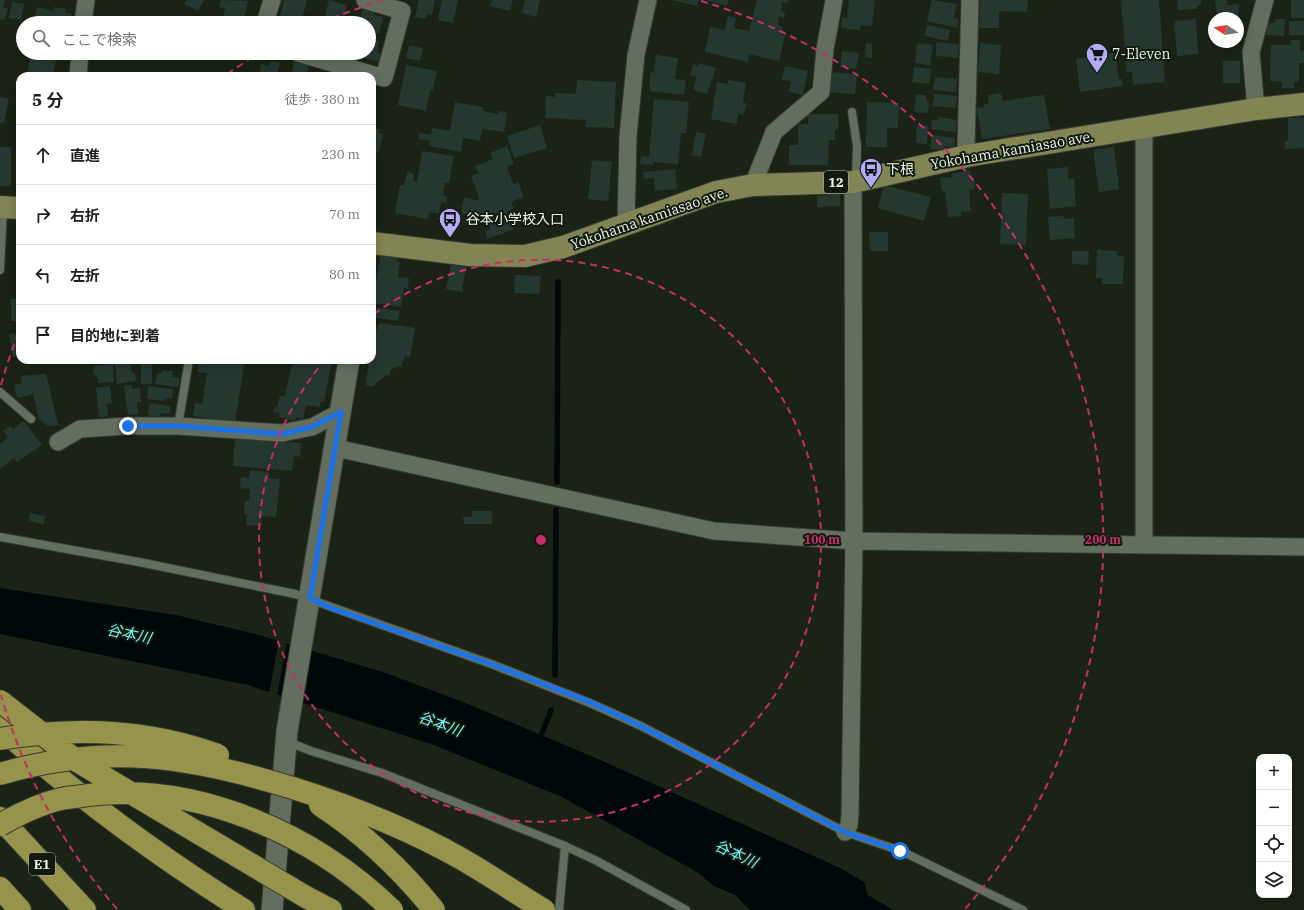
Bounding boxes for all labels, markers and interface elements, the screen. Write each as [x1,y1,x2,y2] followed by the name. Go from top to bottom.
[1208,12,1244,48] north arrow
[16,16,376,60] search box
[30,27,52,49] icon: search
[62,30,137,49] text: ここで検索
[1084,41,1110,74] supermarket icon: 7-Eleven
[1112,45,1170,63] place label: 7-Eleven
[32,89,63,111] text: 5 分
[285,91,360,108] text: 徒歩 · 380 m
[929,127,1095,173] street label: Yokohama kamiasao ave.
[32,144,54,166] icon: ahead
[70,146,100,165] text: 直進
[321,146,360,163] text: 230 m
[858,156,884,189] bus stop icon: 下根
[886,160,914,178] place label: 下根
[824,171,848,193] road number: 12
[568,183,730,253] street label: Yokohama kamiasao ave.
[32,204,54,226] icon: right
[70,206,100,225] text: 右折
[329,206,360,223] text: 70 m
[437,206,463,239] bus stop icon: 谷本小学校入口
[466,210,564,228] place label: 谷本小学校入口
[32,264,54,286] icon: left
[70,266,100,285] text: 左折
[329,266,360,283] text: 80 m
[32,324,54,346] icon: arrive
[70,326,160,345] text: 目的地に到着
[119,417,137,435] route end
[804,532,840,547] text: 100 m
[1085,532,1121,547] text: 200 m
[534,533,548,547] centre of rings
[105,620,155,648] water label: 谷本川
[416,707,466,741] water label: 谷本川
[1256,754,1292,898] map controls
[1256,754,1292,790] button: +
[1256,790,1292,826] button: −
[1256,826,1292,862] button: locate
[712,835,762,873] water label: 谷本川
[891,842,909,860] route start
[29,853,55,875] road number: E1
[1256,862,1292,898] button: layers

